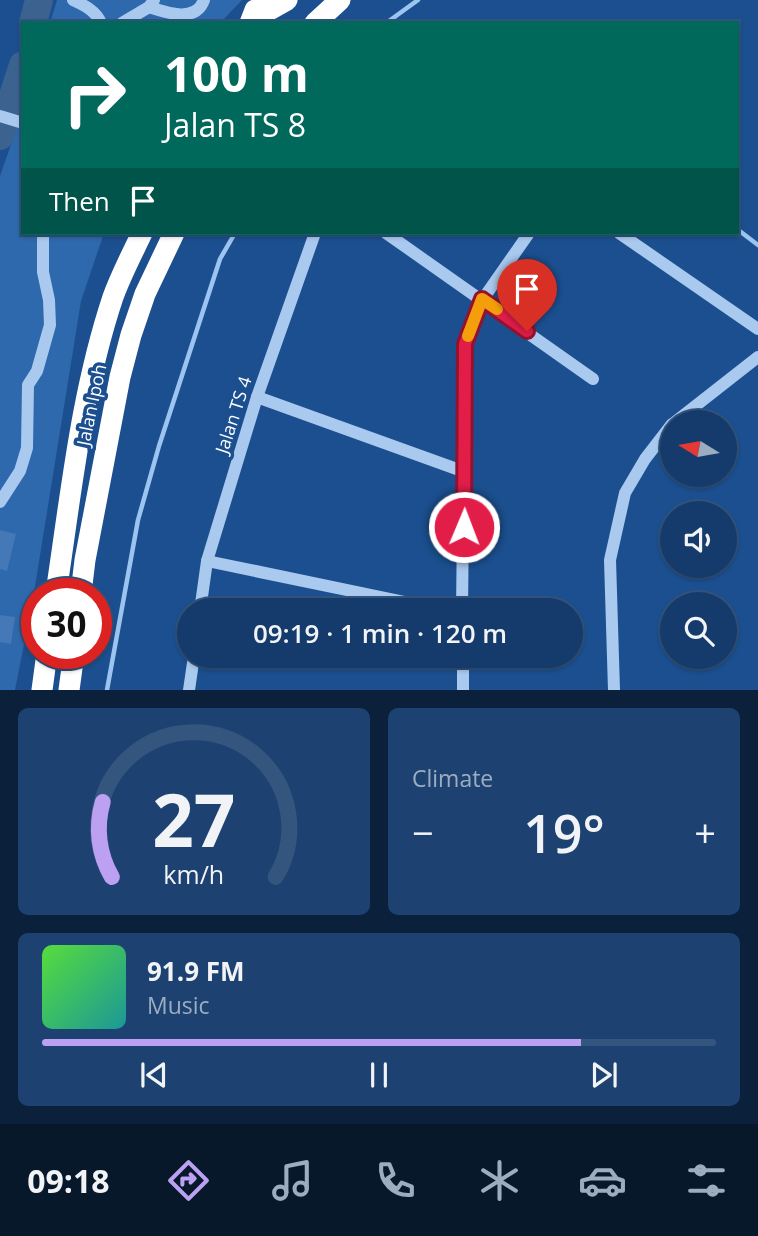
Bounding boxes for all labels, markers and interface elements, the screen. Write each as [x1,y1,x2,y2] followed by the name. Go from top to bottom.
[164,40,309,106] text: 100 m
[49,49,140,140] icon: right
[164,103,306,146] text: Jalan TS 8
[124,182,162,220] icon: arrive
[49,183,110,219] text: Then
[497,259,557,331] pin
[508,270,546,308] icon: arrive
[70,362,111,450] street label: Jalan Ipoh
[209,373,257,458] street label: Jalan TS 4
[660,410,737,486] north arrow
[660,410,737,669] map controls
[427,490,501,564] position arrow
[660,501,737,578] button: sound
[21,578,112,669] speed limit sign: 30
[660,592,737,669] button: search
[253,615,507,651] text: 09:19 · 1 min · 120 m
[412,762,493,794] text: Climate
[152,770,236,869] text: 27
[523,797,605,868] text: 19°
[412,806,434,858] text: −
[694,806,716,858] text: +
[164,857,224,891] text: km/h
[147,953,245,989] text: 91.9 FM
[147,989,210,1021] text: Music
[135,1056,173,1094] icon: previous
[360,1056,398,1094] icon: pause
[585,1056,623,1094] icon: next
[164,1156,213,1205] icon: directions
[268,1156,317,1205] icon: music
[371,1156,420,1205] icon: phone
[475,1156,524,1205] icon: climate
[578,1156,627,1205] icon: car
[682,1156,731,1205] icon: filters
[27,1159,110,1202] text: 09:18

